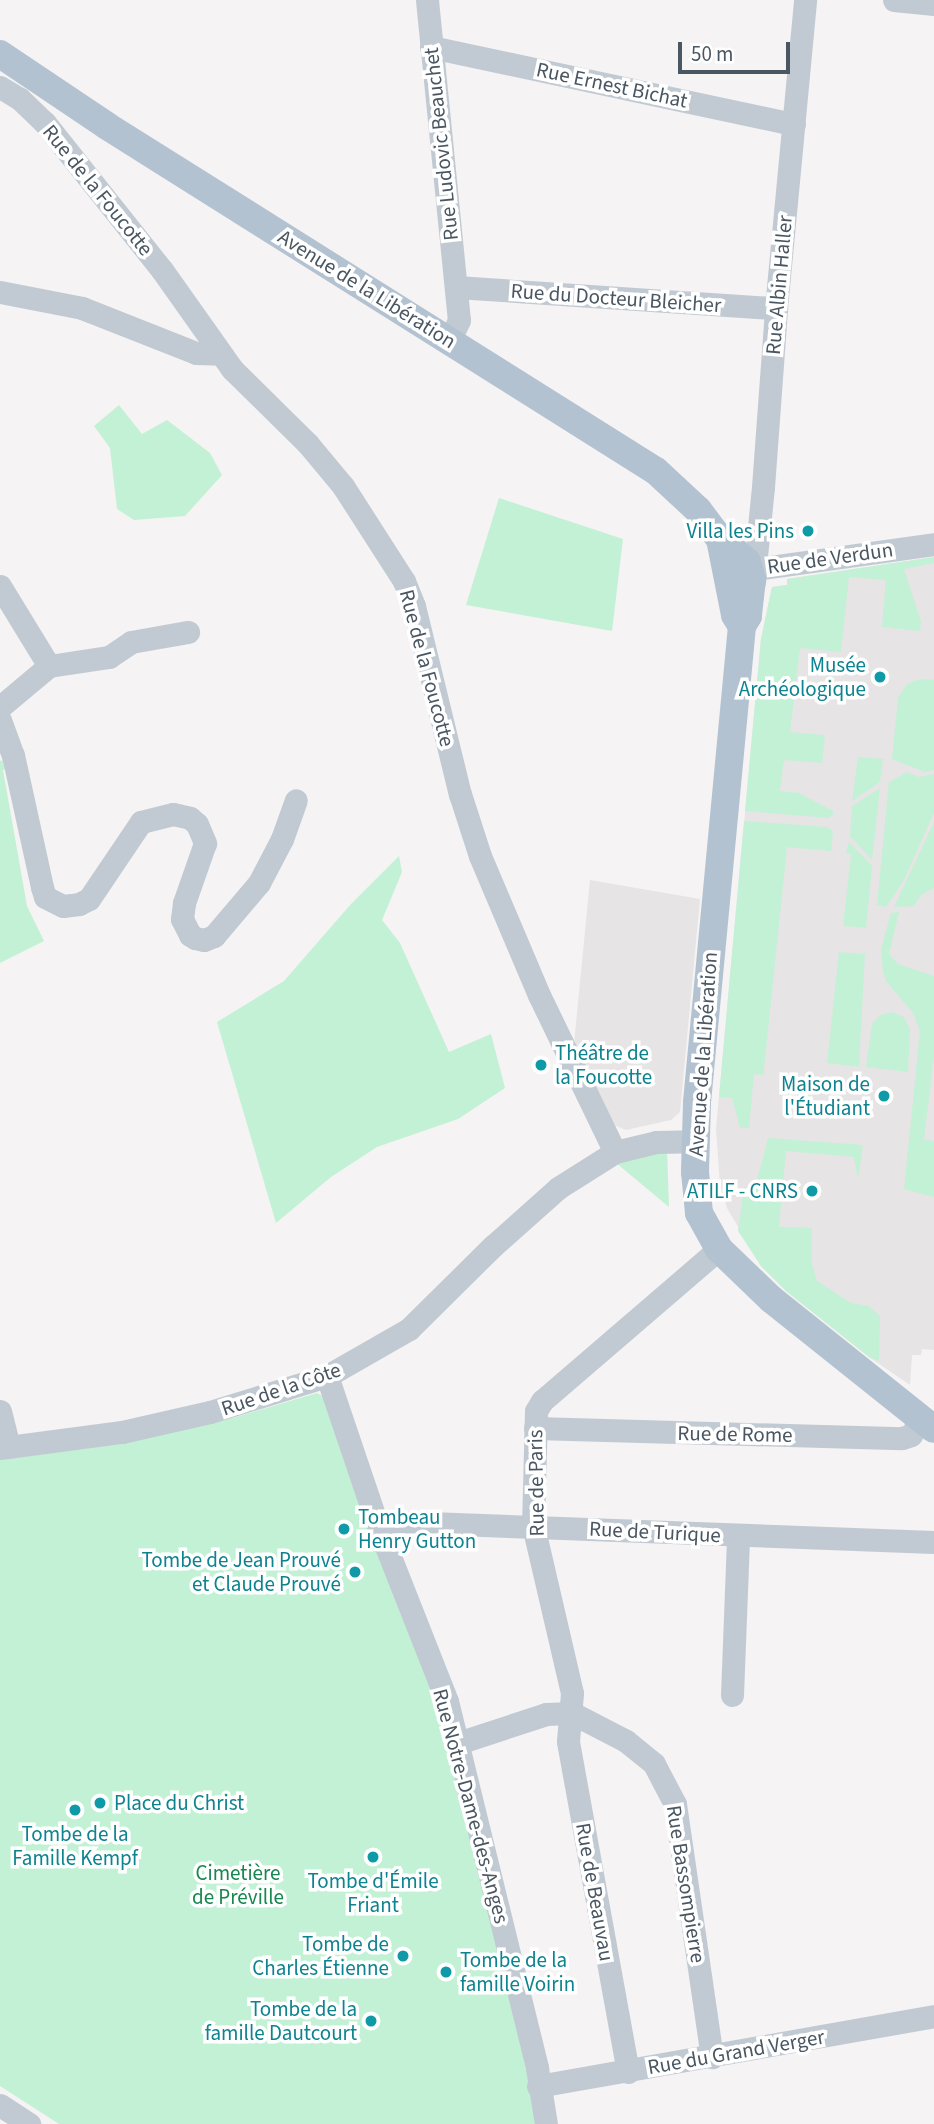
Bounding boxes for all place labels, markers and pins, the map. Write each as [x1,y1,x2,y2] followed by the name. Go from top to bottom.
[686,518,794,544] place label: Villa les Pins
[800,523,816,539] marker: Villa les Pins
[739,652,866,702] place label: Musée Archéologique
[872,669,888,685] marker: Musée Archéologique
[555,1040,652,1090] place label: Théâtre de la Foucotte
[533,1057,549,1073] marker: Théâtre de la Foucotte
[781,1071,870,1121] place label: Maison de l'Étudiant
[876,1088,892,1104] marker: Maison de l'Étudiant
[687,1178,798,1204] place label: ATILF - CNRS
[804,1183,820,1199] marker: ATILF - CNRS
[358,1504,476,1554] place label: Tombeau Henry Gutton
[336,1521,352,1537] marker: Tombeau Henry Gutton
[141,1547,341,1597] place label: Tombe de Jean Prouvé et Claude Prouvé
[347,1564,363,1580] marker: Tombe de Jean Prouvé et Claude Prouvé
[114,1790,244,1816] place label: Place du Christ
[92,1795,108,1811] marker: Place du Christ
[67,1802,83,1818] marker: Tombe de la Famille Kempf
[12,1821,138,1871] place label: Tombe de la Famille Kempf
[365,1849,381,1865] marker: Tombe d'Émile Friant
[307,1868,439,1918] place label: Tombe d'Émile Friant
[252,1931,389,1981] place label: Tombe de Charles Étienne
[460,1947,575,1997] place label: Tombe de la famille Voirin
[395,1948,411,1964] marker: Tombe de Charles Étienne
[438,1964,454,1980] marker: Tombe de la famille Voirin
[205,1996,357,2046] place label: Tombe de la famille Dautcourt
[363,2013,379,2029] marker: Tombe de la famille Dautcourt

